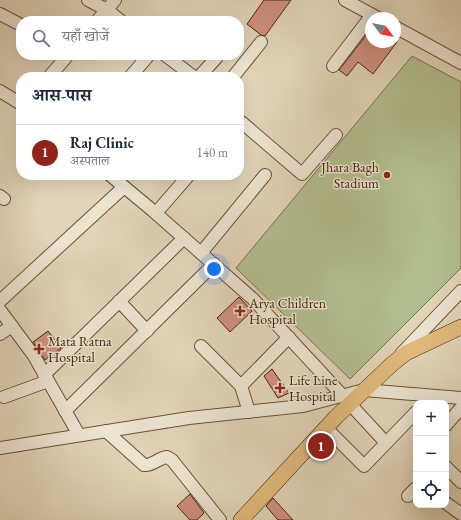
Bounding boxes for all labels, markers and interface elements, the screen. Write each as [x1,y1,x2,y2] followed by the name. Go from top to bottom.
[365,12,401,48] north arrow
[16,16,244,60] search box
[62,26,109,45] text: यहाँ खोजें
[30,27,52,49] icon: search
[32,84,91,106] text: आस-पास
[70,133,134,152] text: Raj Clinic
[42,144,48,161] text: 1
[197,144,228,161] text: 140 m
[70,152,110,169] text: अस्पताल
[320,158,379,192] place label: Jhara Bagh Stadium
[382,170,392,180] marker: Jhara Bagh Stadium
[204,259,224,279] your location
[248,294,327,328] place label: Arya Children Hospital
[234,305,246,317] marker: Arya Children Hospital
[48,332,112,366] place label: Mata Ratna Hospital
[33,343,45,355] marker: Mata Ratna Hospital
[289,371,338,405] place label: Life Line Hospital
[274,382,286,394] marker: Life Line Hospital
[413,400,449,508] map controls
[413,400,449,436] button: +
[308,431,334,461] pin: 1
[413,436,449,472] button: −
[413,472,449,508] button: locate

